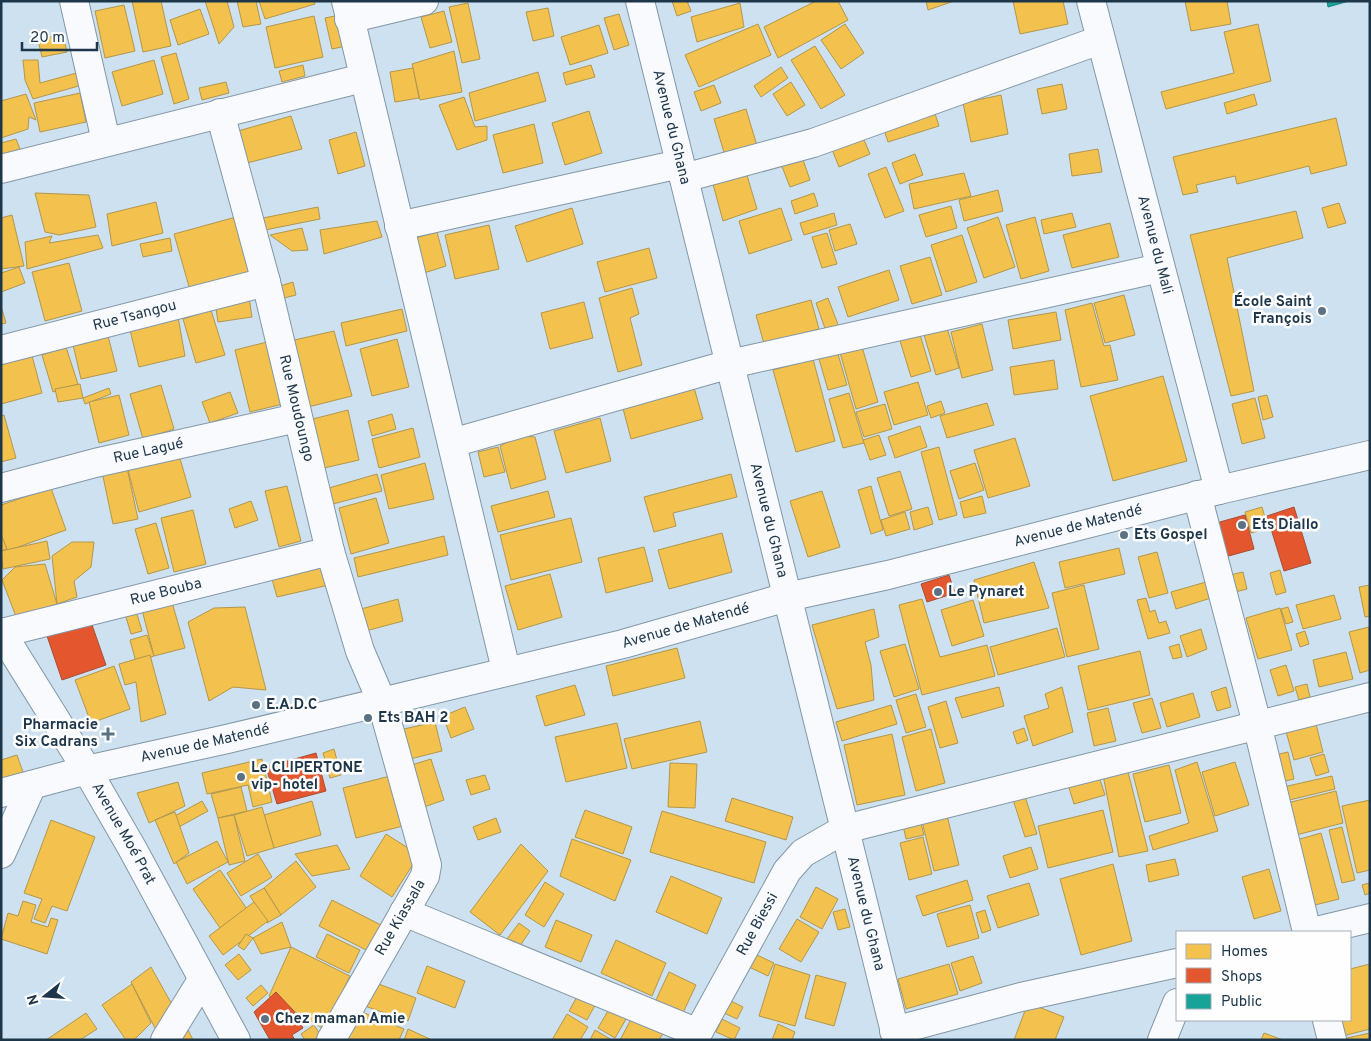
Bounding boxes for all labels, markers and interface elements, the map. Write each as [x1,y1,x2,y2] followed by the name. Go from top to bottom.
[22,20,98,52] scale bar
[30,29,65,48] text: 20 m
[648,68,695,187] street label: Avenue du Ghana
[1133,193,1177,296] street label: Avenue du Mali
[1234,292,1312,329] place label: École Saint François
[91,296,179,336] street label: Rue Tsangou
[1316,305,1328,317] marker: École Saint François
[274,353,318,464] street label: Rue Moudoungo
[112,434,185,468] street label: Rue Lagué
[745,461,792,580] street label: Avenue du Ghana
[1012,501,1145,552] street label: Avenue de Matendé
[1252,516,1319,535] place label: Ets Diallo
[1236,519,1248,531] marker: Ets Diallo
[1134,526,1208,545] place label: Ets Gospel
[1118,529,1130,541] marker: Ets Gospel
[128,574,204,610] street label: Rue Bouba
[948,583,1025,602] place label: Le Pynaret
[932,586,944,598] marker: Le Pynaret
[620,599,752,653] street label: Avenue de Matendé
[266,696,317,715] place label: E.A.D.C
[250,699,262,711] marker: E.A.D.C
[378,709,448,728] place label: Ets BAH 2
[362,712,374,724] marker: Ets BAH 2
[15,716,98,752] place label: Pharmacie Six Cadrans
[139,720,272,767] street label: Avenue de Matendé
[102,728,114,740] marker: Pharmacie Six Cadrans
[251,759,363,795] place label: Le CLIPERTONE vip- hotel
[235,771,247,783] marker: Le CLIPERTONE vip- hotel
[87,779,160,888] street label: Avenue Moé Prat
[842,854,889,973] street label: Avenue du Ghana
[372,876,430,960] street label: Rue Kiassala
[733,889,783,959] street label: Rue Biessi
[1176,931,1351,1021] legend
[1221,943,1268,962] text: Homes
[1221,968,1262,987] text: Shops
[20,971,70,1021] north arrow
[24,992,44,1007] text: N
[1221,993,1262,1012] text: Public
[275,1010,405,1029] place label: Chez maman Amie
[259,1013,271,1025] marker: Chez maman Amie

